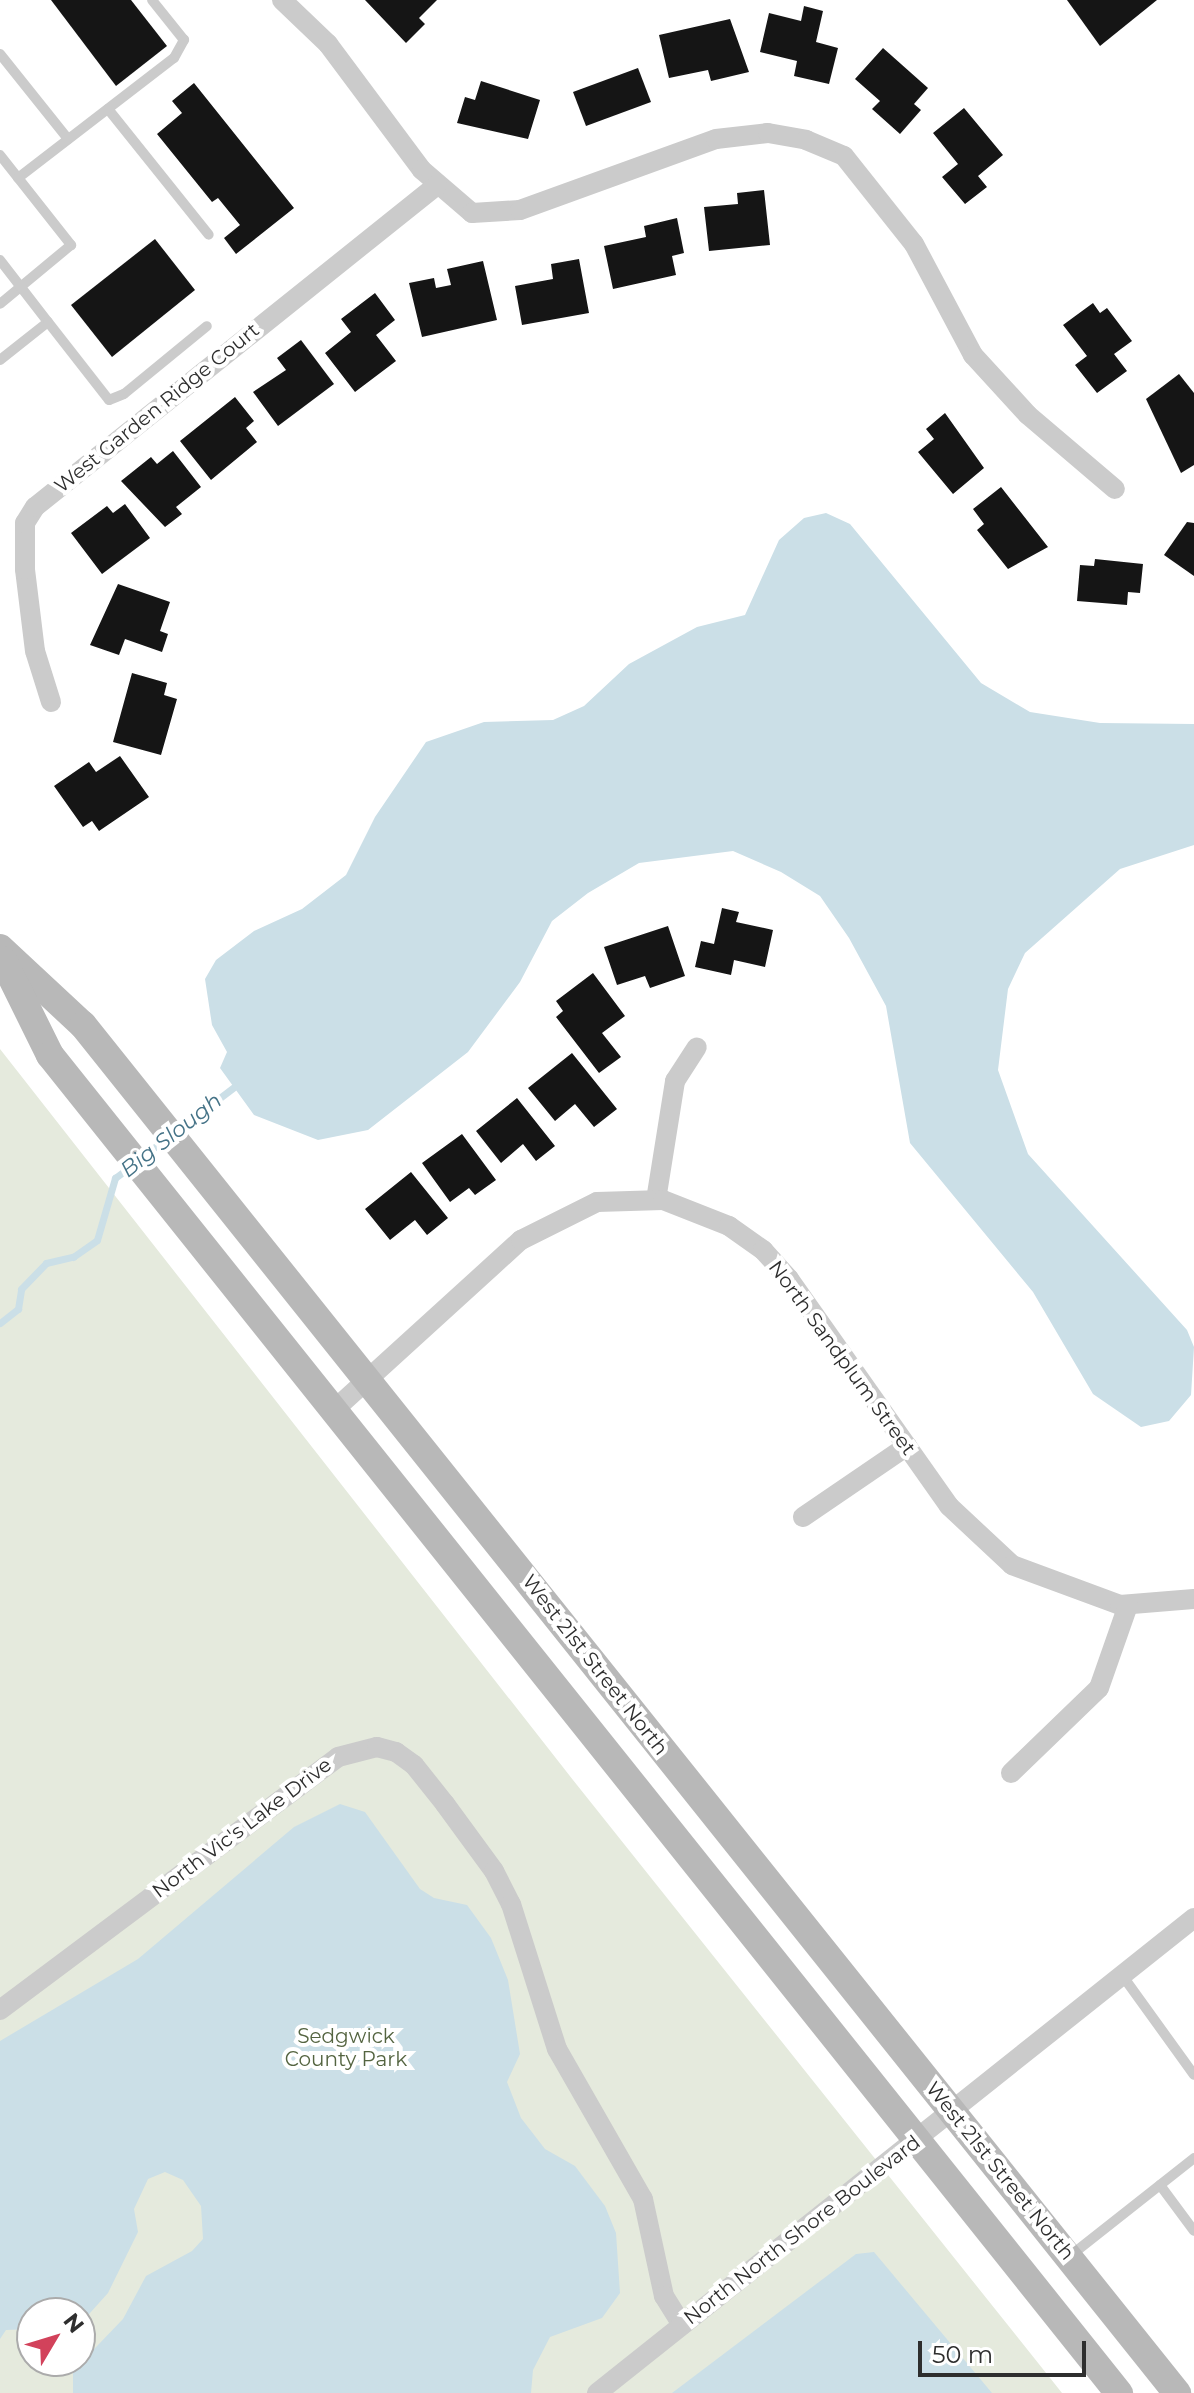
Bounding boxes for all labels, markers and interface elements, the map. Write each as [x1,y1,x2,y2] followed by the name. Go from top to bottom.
[50,318,264,498] street label: West Garden Ridge Court
[115,1087,227,1183] water label: Big Slough
[763,1256,921,1460] street label: North Sandplum Street
[517,1570,673,1760] street label: West 21st Street North
[148,1753,336,1903] street label: North Vic's Lake Drive
[285,2024,407,2071] park label: Sedgwick County Park
[921,2077,1079,2265] street label: West 21st Street North
[679,2130,925,2330] street label: North North Shore Boulevard
[16,2297,96,2377] north arrow
[58,2308,90,2338] text: N
[922,2325,1090,2375] scale bar
[932,2340,993,2369] text: 50 m

